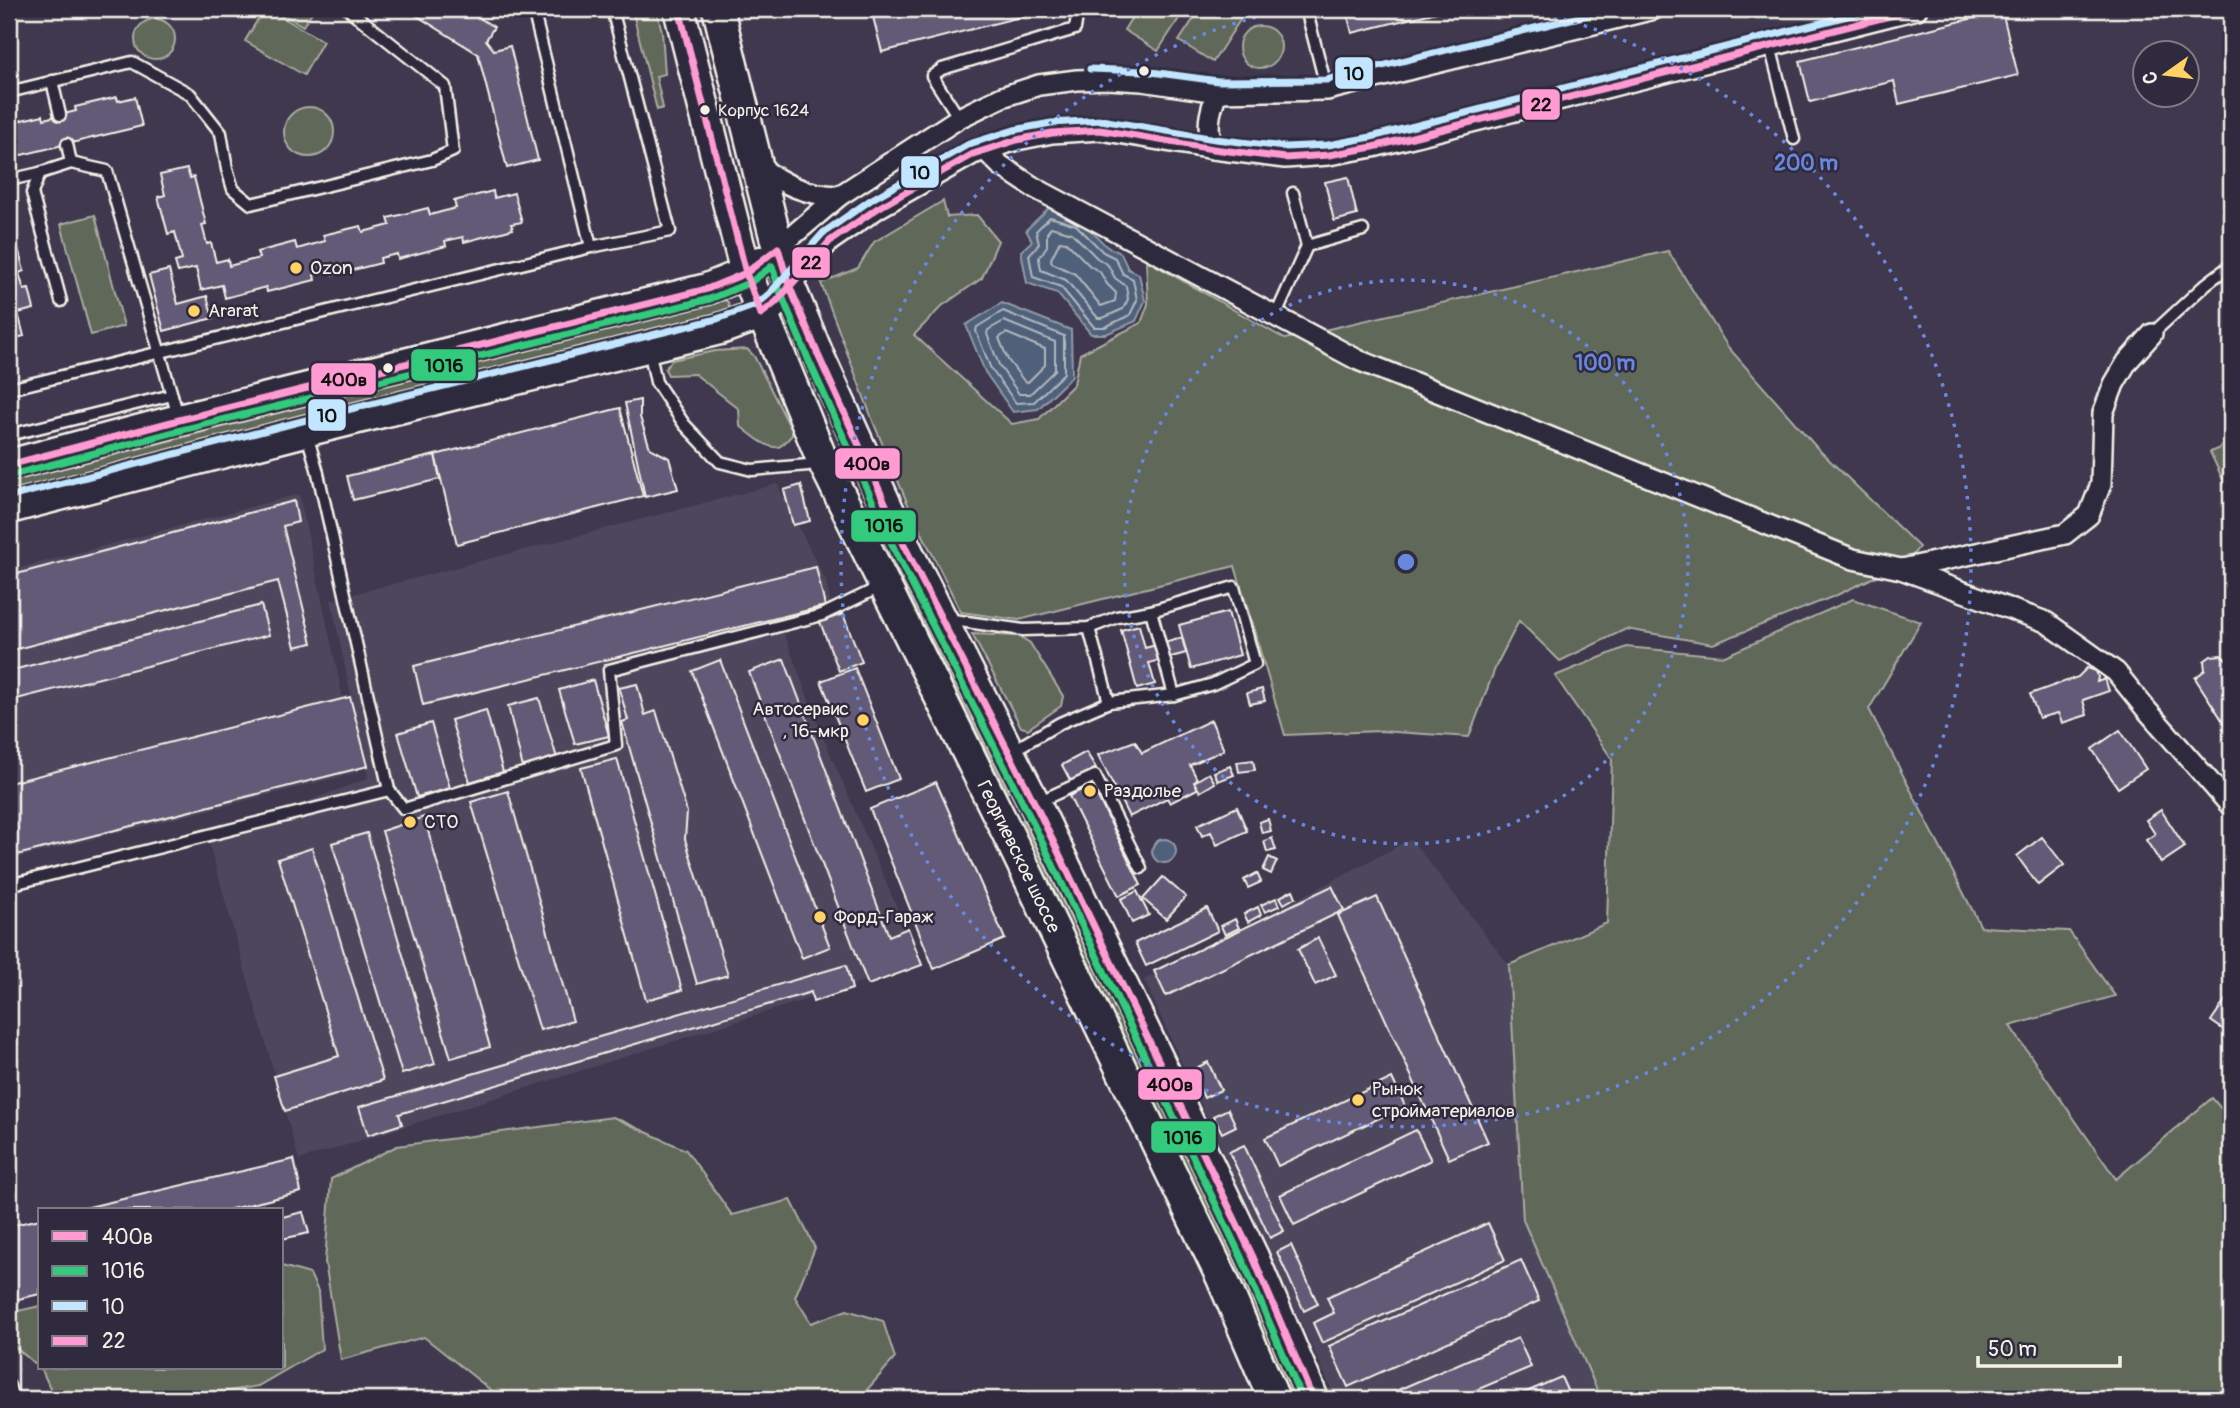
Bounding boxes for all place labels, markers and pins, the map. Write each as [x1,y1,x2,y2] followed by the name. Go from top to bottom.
[1137,64,1151,78] unlabelled marker
[718,100,809,121] place label: Корпус 1624
[698,103,712,117] marker: Корпус 1624
[310,256,353,280] place label: Ozon
[288,260,304,276] marker: Ozon
[208,299,259,323] place label: Ararat
[186,303,202,319] marker: Ararat
[381,361,395,375] unlabelled marker
[1394,550,1418,574] centre of rings
[752,697,849,743] place label: Автосервис , 16-мкр
[855,712,871,728] marker: Автосервис , 16-мкр
[1104,779,1182,803] place label: Раздолье
[1082,783,1098,799] marker: Раздолье
[424,810,458,834] place label: СТО
[402,814,418,830] marker: СТО
[834,905,934,929] place label: Форд-Гараж
[812,909,828,925] marker: Форд-Гараж
[1372,1077,1515,1123] place label: Рынок стройматериалов
[1350,1092,1366,1108] marker: Рынок стройматериалов

